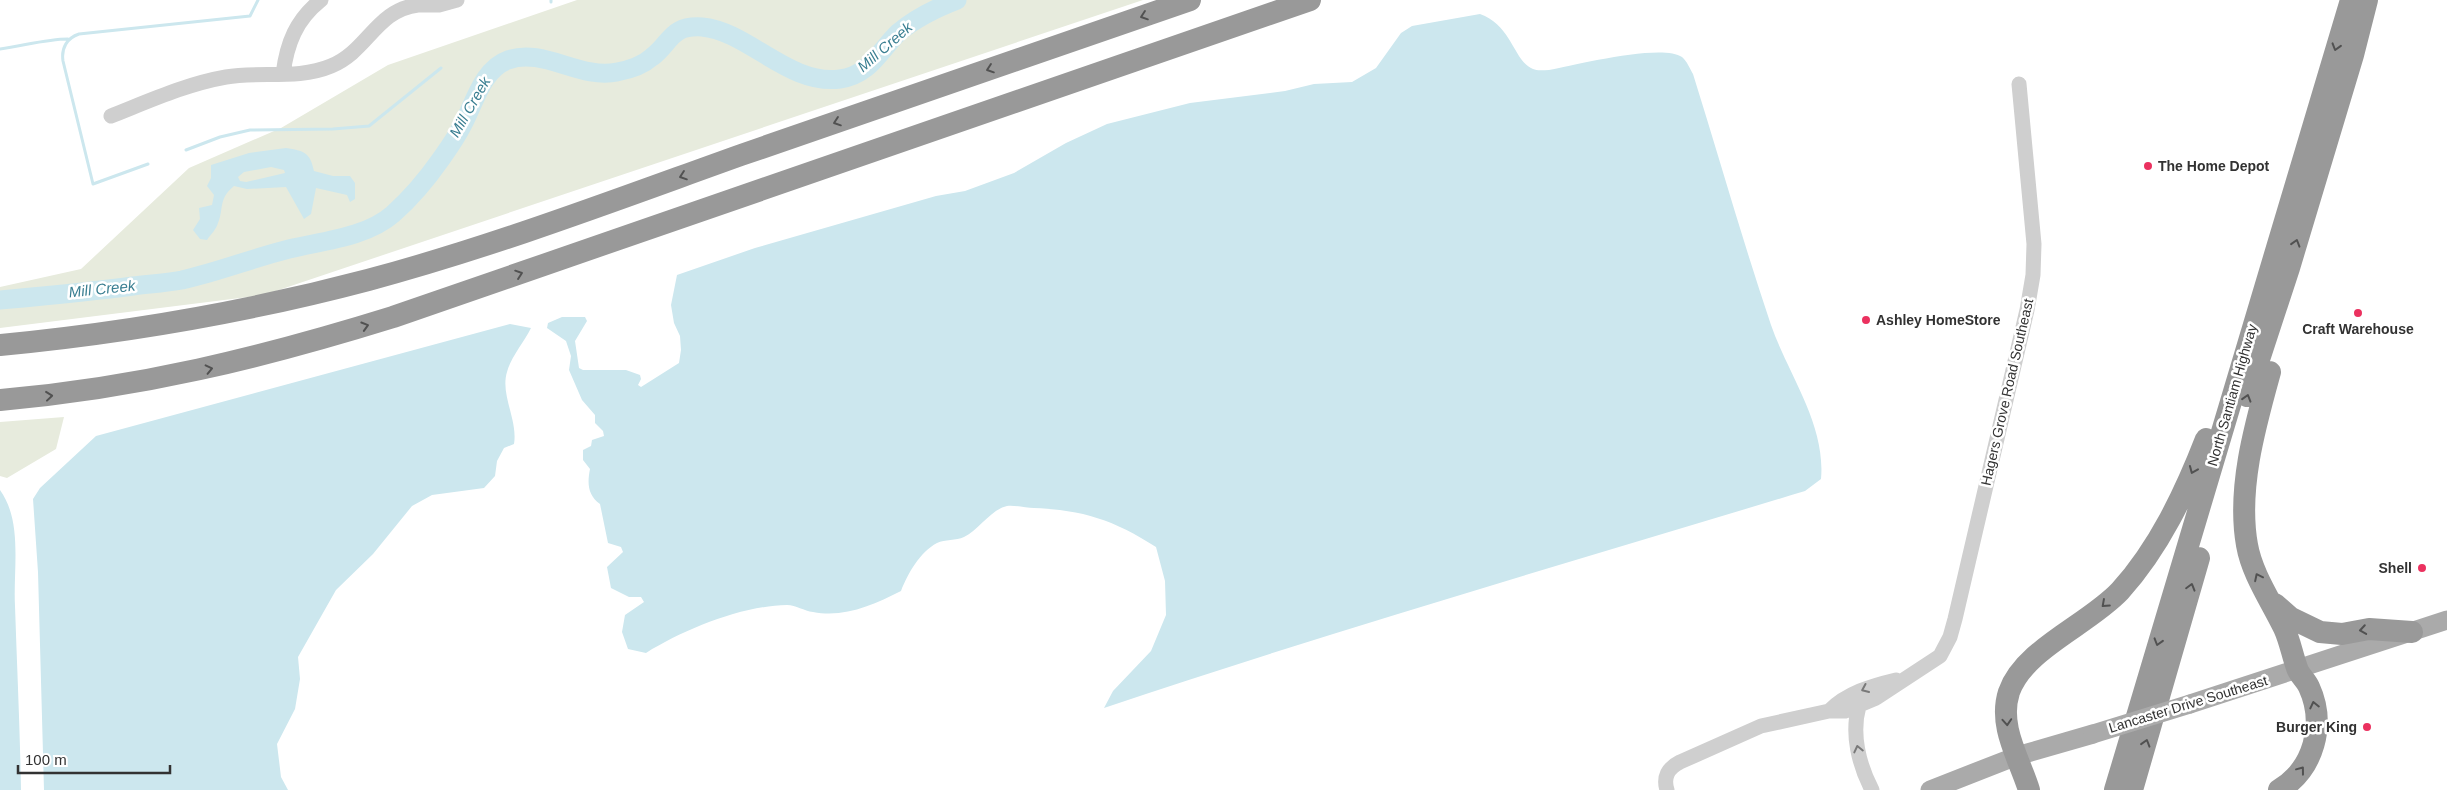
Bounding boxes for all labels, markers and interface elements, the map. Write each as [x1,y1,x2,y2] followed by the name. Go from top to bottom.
[1140,10,1149,20] one-way arrow
[854,17,917,75] water label: Mill Creek
[2332,42,2342,50] one-way arrow
[987,63,995,73] one-way arrow
[446,72,494,140] water label: Mill Creek
[833,116,842,126] one-way arrow
[2158,158,2270,174] place label: The Home Depot
[2142,160,2154,172] marker: The Home Depot
[680,170,688,180] one-way arrow
[2291,239,2301,248] one-way arrow
[515,270,523,280] one-way arrow
[68,276,137,300] water label: Mill Creek
[1978,297,2036,487] street label: Hagers Grove Road Southeast
[2352,307,2364,319] marker: Craft Warehouse
[1876,312,2001,328] place label: Ashley HomeStore
[1860,314,1872,326] marker: Ashley HomeStore
[361,321,369,331] one-way arrow
[2302,321,2414,337] place label: Craft Warehouse
[2204,322,2260,468] street label: North Santiam Highway
[204,364,213,375] one-way arrow
[45,391,53,402] one-way arrow
[2241,394,2251,402] one-way arrow
[2189,465,2199,473] one-way arrow
[2379,560,2412,576] place label: Shell
[2416,562,2428,574] marker: Shell
[2254,573,2265,582] one-way arrow
[2186,584,2196,592] one-way arrow
[2101,598,2110,607] one-way arrow
[2359,625,2368,635] one-way arrow
[2154,638,2164,646] one-way arrow
[2107,672,2269,736] street label: Lancaster Drive Southeast
[1862,683,1870,693] one-way arrow
[2309,700,2320,709] one-way arrow
[2001,718,2012,726] one-way arrow
[2276,719,2357,735] place label: Burger King
[2361,721,2373,733] marker: Burger King
[2140,740,2150,748] one-way arrow
[18,742,170,774] scale bar
[1853,745,1864,754] one-way arrow
[25,751,67,768] text: 100 m
[2295,766,2304,776] one-way arrow

